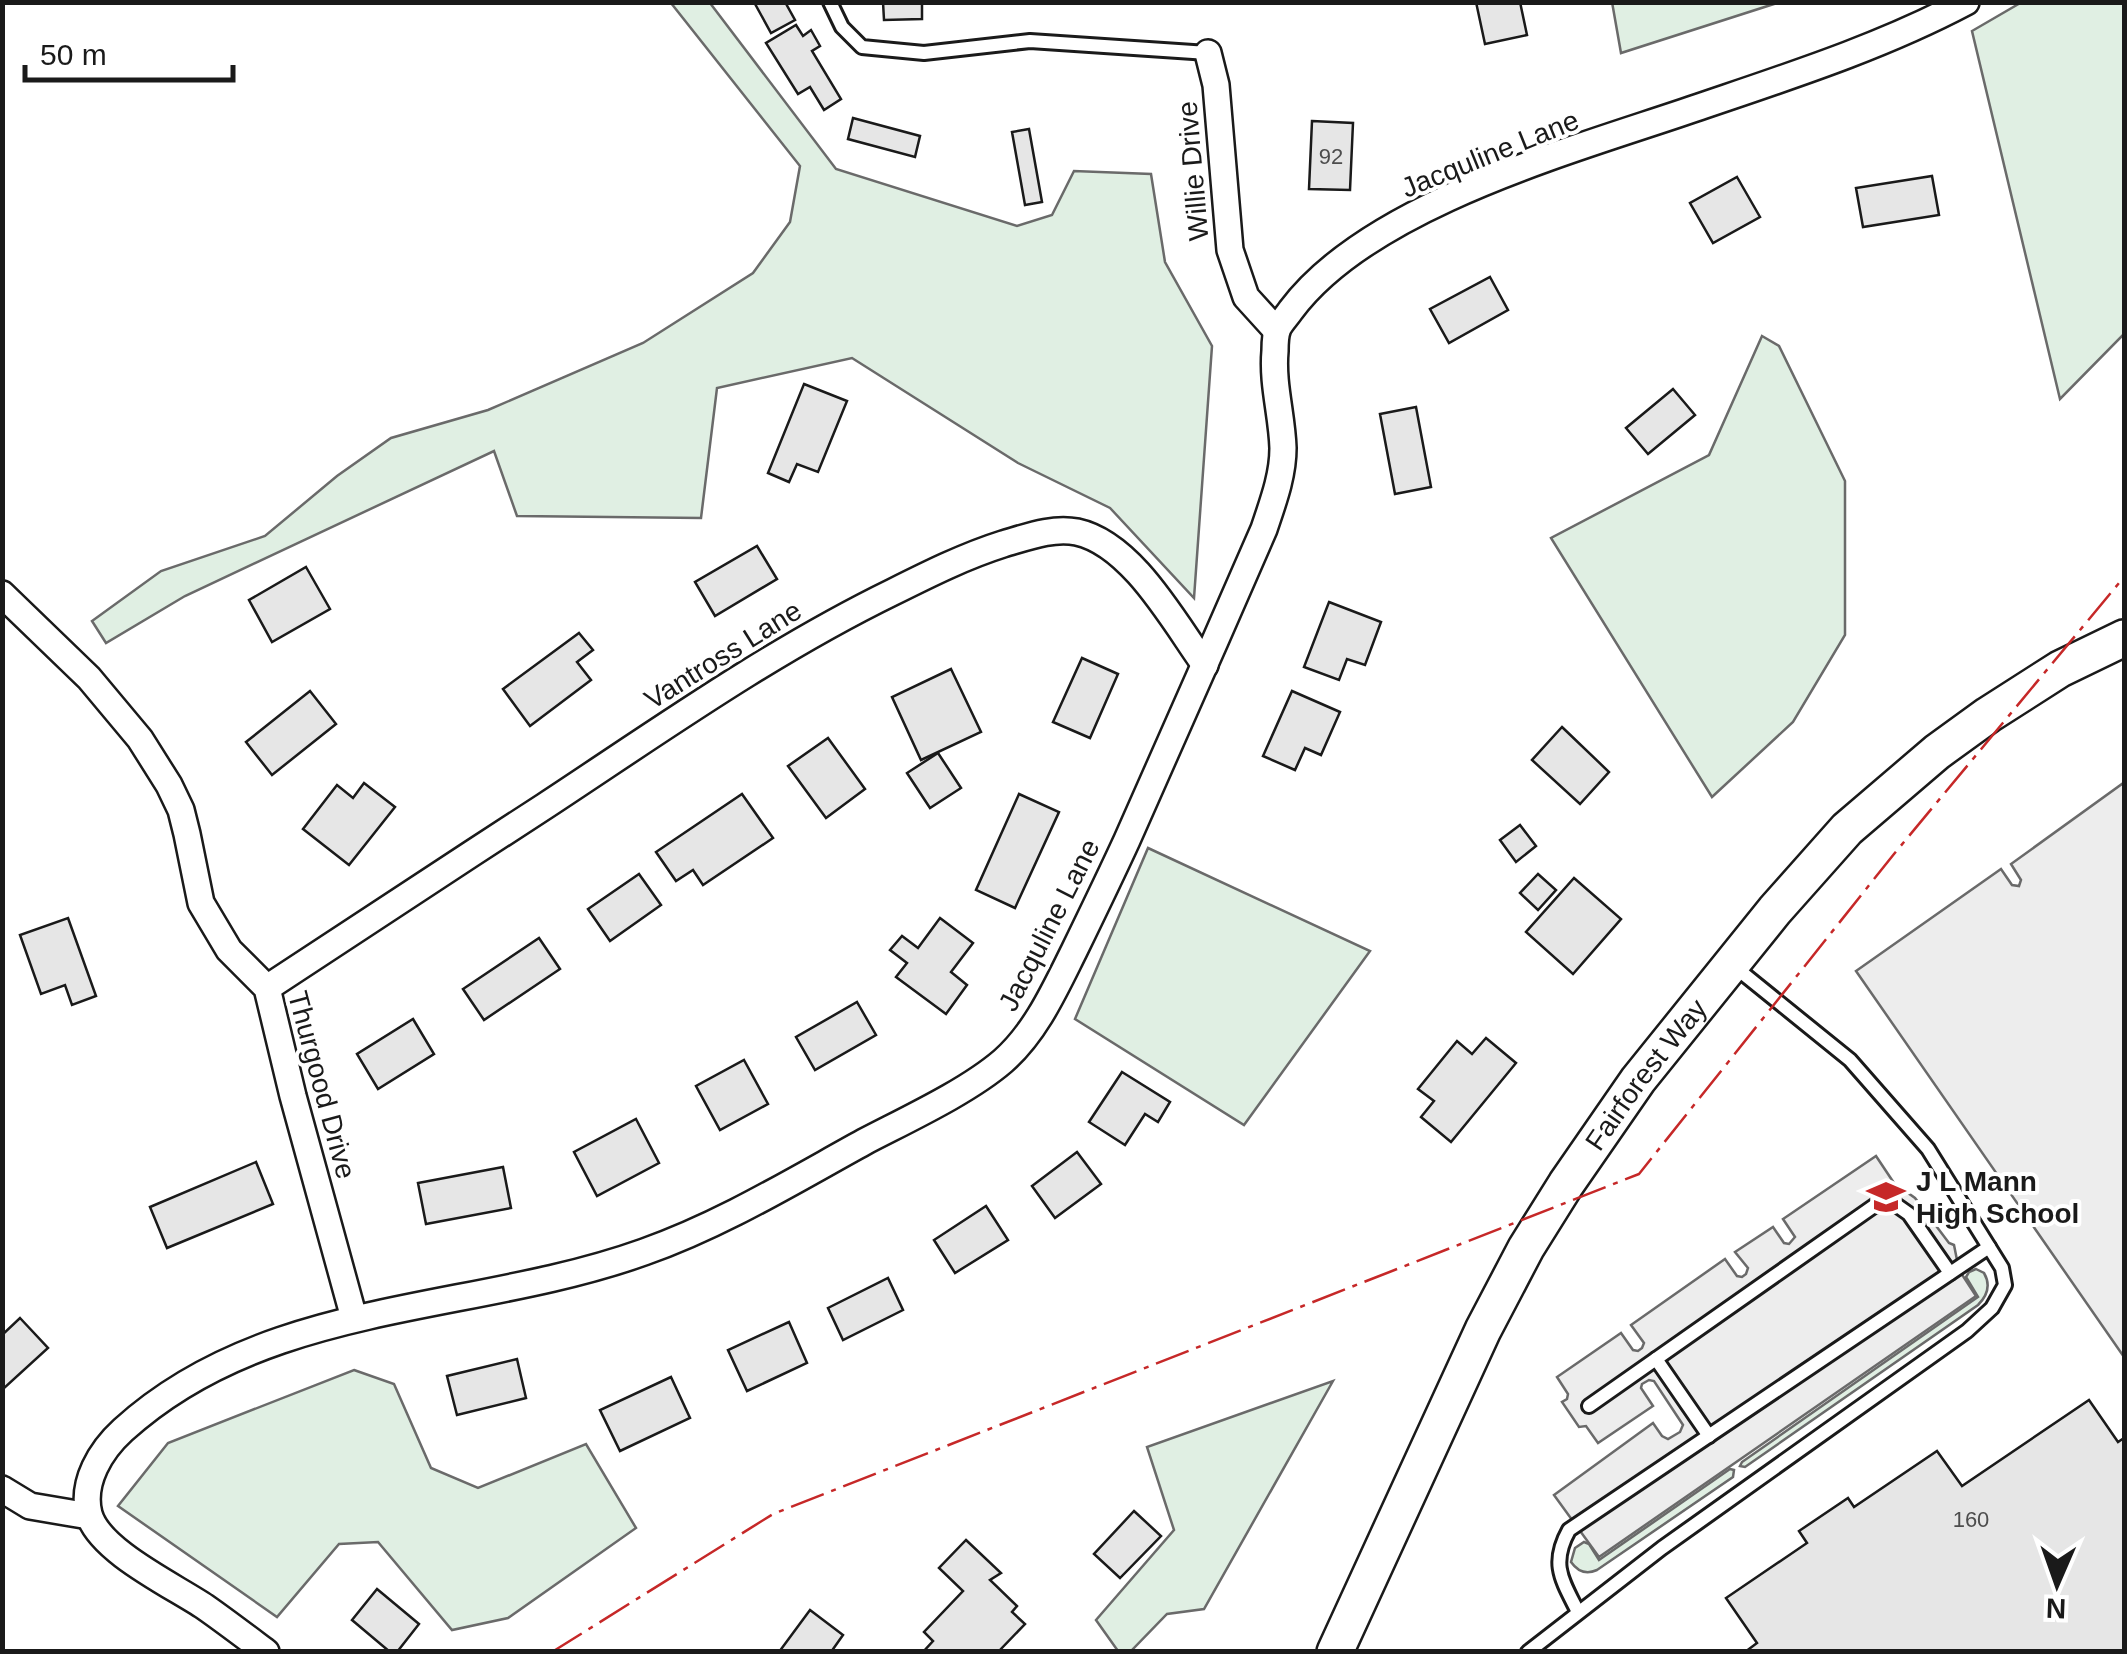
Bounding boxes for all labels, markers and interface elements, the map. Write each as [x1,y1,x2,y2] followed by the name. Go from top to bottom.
[25,20,232,82] scale bar
[40,38,107,71] text: 50 m
[1171,100,1215,242] street label: Willie Drive
[1397,104,1583,204] street label: Jacquline Lane
[1319,144,1343,169] house number: 92
[639,595,807,715] street label: Vantross Lane
[992,834,1106,1016] street label: Jacquline Lane
[282,988,362,1182] street label: Thurgood Drive
[1579,993,1713,1156] street label: Fairforest Way
[1916,1166,2079,1229] place label: J L Mann High School
[1865,1176,1907,1218] school or university icon: J L Mann High School
[1953,1507,1989,1532] house number: 160
[2007,1534,2107,1634] north arrow
[2045,1593,2067,1624] text: N

